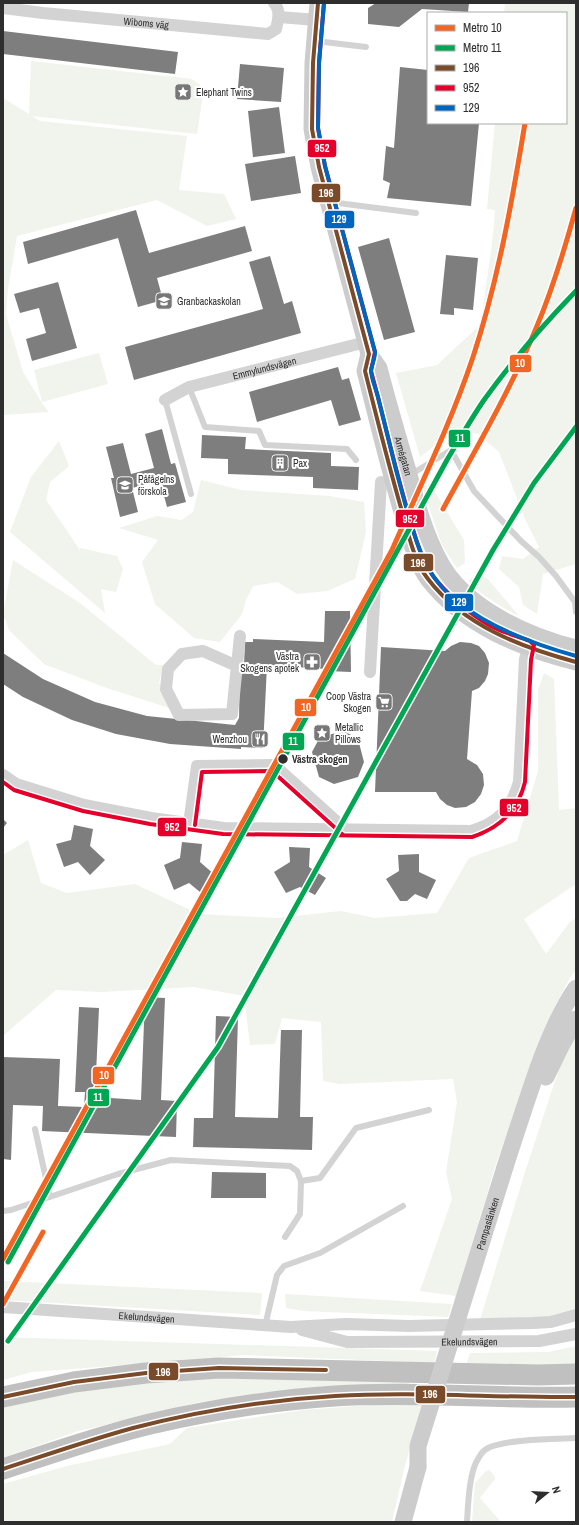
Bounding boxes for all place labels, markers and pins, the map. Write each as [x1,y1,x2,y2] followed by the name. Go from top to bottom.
[173,82,193,102] place icon: Elephant Twins
[196,86,252,99] place label: Elephant Twins
[154,291,174,311] school or university icon: Granbackaskolan
[177,295,241,308] place label: Granbackaskolan
[270,453,290,473] building icon: Pax
[293,457,308,470] place label: Pax
[138,473,174,498] place label: Påfågelns förskola
[115,475,135,495] school or university icon: Påfågelns förskola
[240,650,300,675] place label: Västra Skogens apotek
[302,652,322,672] pharmacy icon: Västra Skogens apotek
[326,690,371,715] place label: Coop Västra Skogen
[374,692,394,712] supermarket icon: Coop Västra Skogen
[335,721,363,746] place label: Metallic Pillows
[312,723,332,743] place icon: Metallic Pillows
[250,729,270,749] restaurant icon: Wenzhou
[213,733,247,746] place label: Wenzhou
[276,752,290,766] marker: Västra skogen
[292,753,348,766] place label: Västra skogen

